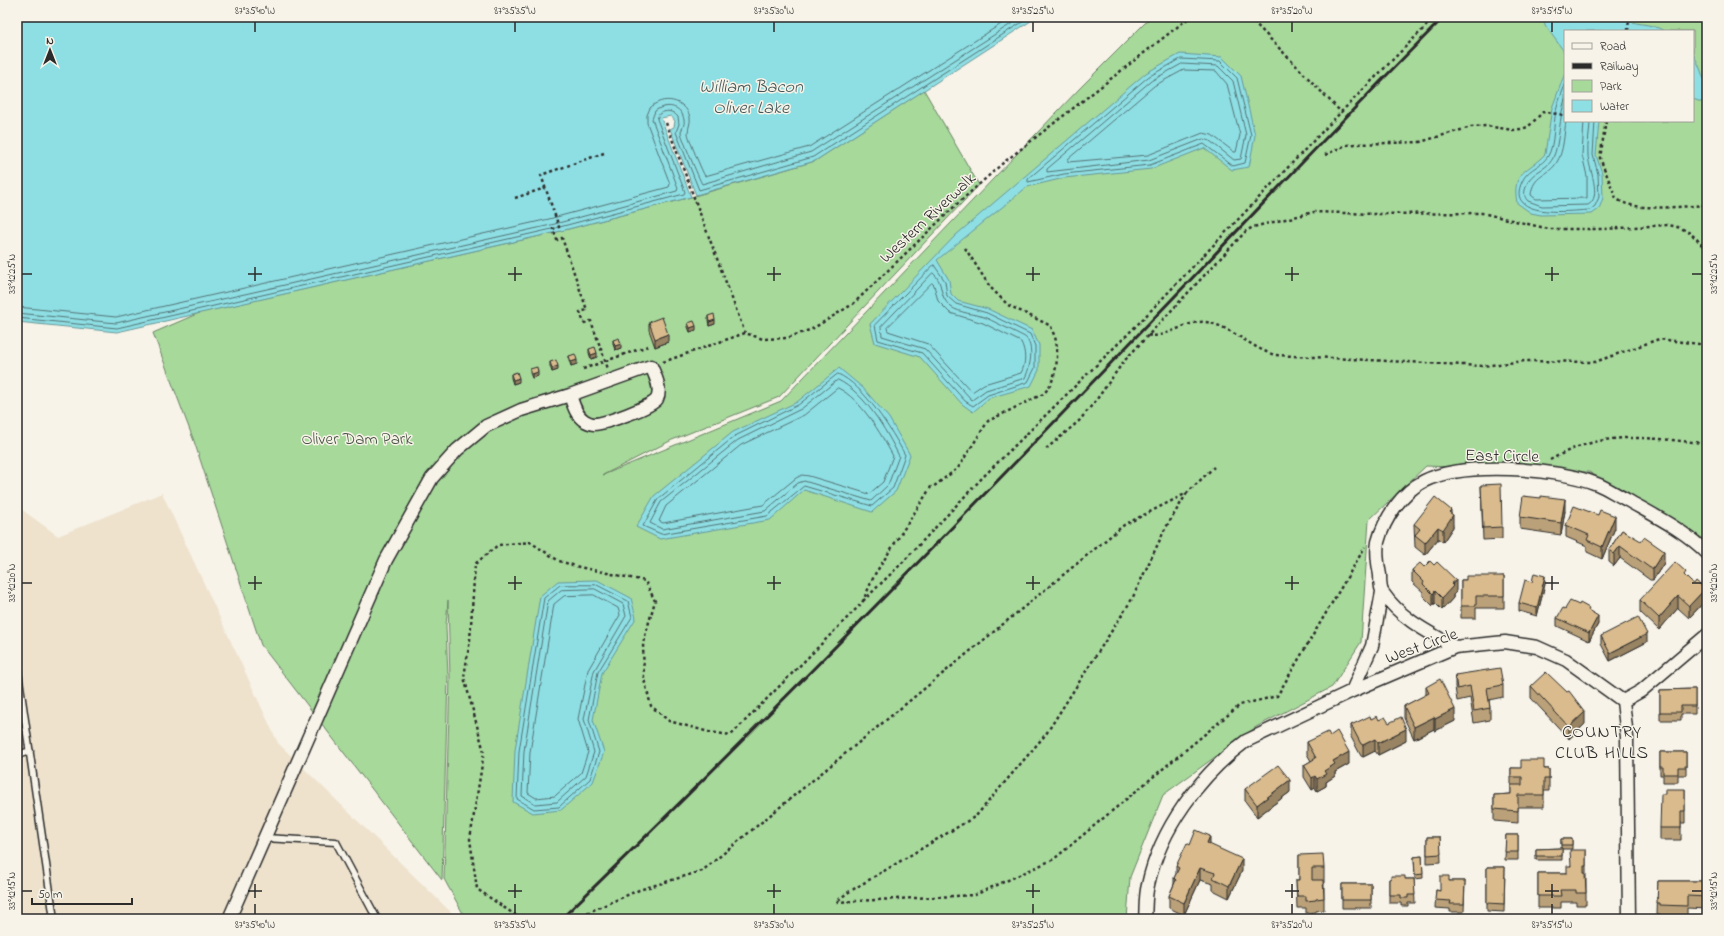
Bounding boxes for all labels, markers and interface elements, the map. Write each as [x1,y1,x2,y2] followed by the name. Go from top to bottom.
[235,4,275,19] text: 87°35'40"W
[494,4,536,19] text: 87°35'35"W
[754,4,794,19] text: 87°35'30"W
[1012,4,1054,19] text: 87°35'25"W
[1272,4,1313,19] text: 87°35'20"W
[1532,4,1572,19] text: 87°35'15"W
[30,30,70,70] north arrow
[1564,30,1694,122] legend
[46,33,54,49] text: N
[1600,38,1626,56] text: Road
[1600,58,1639,77] text: Railway
[699,75,804,122] water label: William Bacon Oliver Lake
[1600,78,1622,96] text: Park
[1600,98,1629,116] text: Water
[874,166,982,269] street label: Western Riverwalk
[5,254,20,294] text: 33°12'25"N
[1707,254,1722,294] text: 33°12'25"N
[301,427,413,452] park label: Oliver Dam Park
[1465,443,1539,470] street label: East Circle
[5,563,20,602] text: 33°12'20"N
[1707,563,1722,602] text: 33°12'20"N
[1382,622,1461,671] street label: West Circle
[1555,720,1649,767] district label: COUNTRY CLUB HILLS
[5,872,20,910] text: 33°12'15"N
[1707,872,1722,910] text: 33°12'15"N
[32,880,132,906] scale bar
[38,886,62,904] text: 50 m
[235,918,275,933] text: 87°35'40"W
[494,918,536,933] text: 87°35'35"W
[754,918,794,933] text: 87°35'30"W
[1012,918,1054,933] text: 87°35'25"W
[1272,918,1313,933] text: 87°35'20"W
[1532,918,1572,933] text: 87°35'15"W

